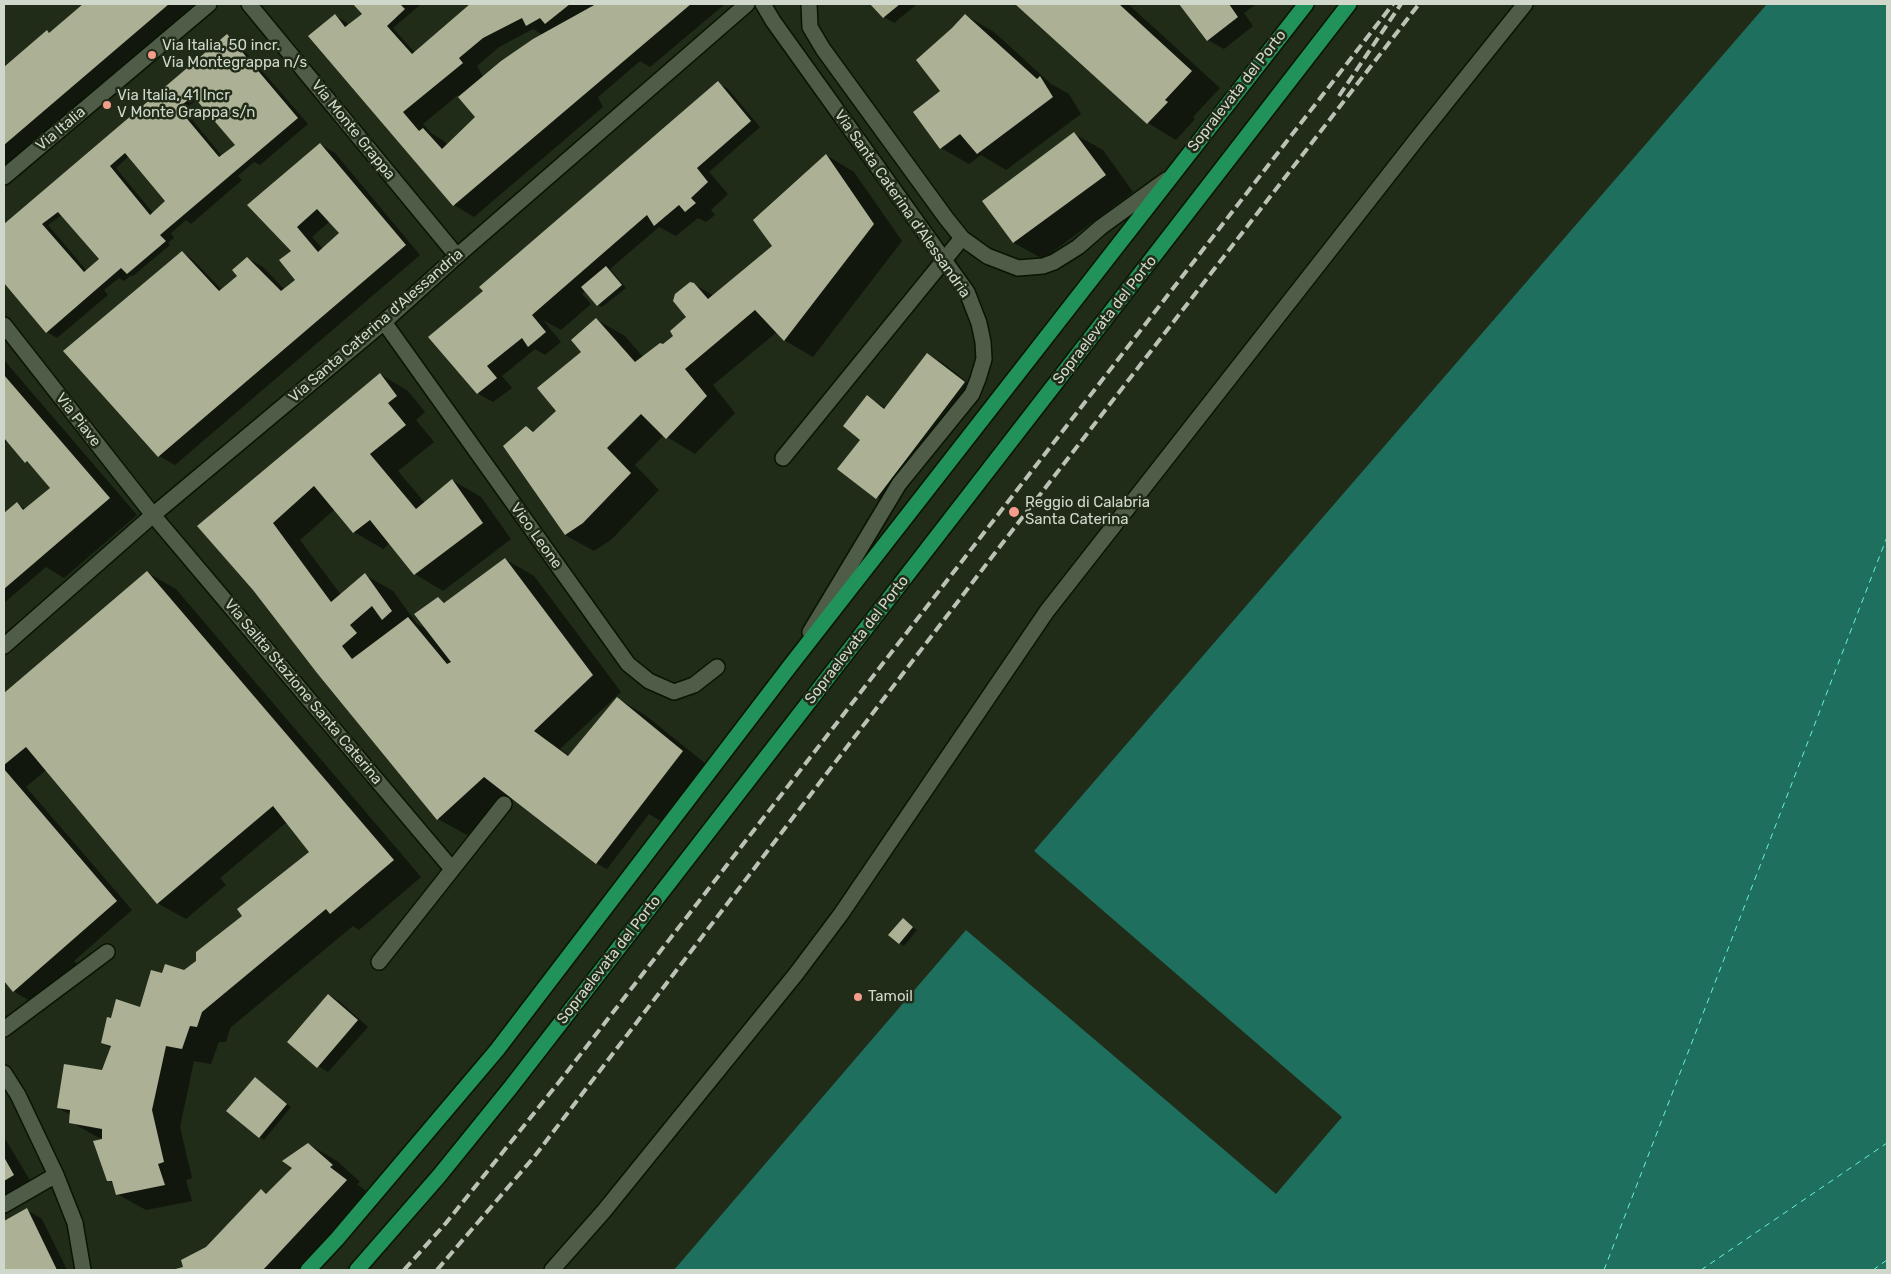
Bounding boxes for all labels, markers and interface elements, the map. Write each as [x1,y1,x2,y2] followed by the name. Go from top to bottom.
[1184,27,1290,155] street label: Sopralevata del Porto
[162,37,307,72] place label: Via Italia, 50 incr. Via Montegrappa n/s
[146,49,158,61] marker: Via Italia, 50 incr. Via Montegrappa n/s
[307,77,399,183] street label: Via Monte Grappa
[117,87,255,122] place label: Via Italia, 41 Incr V Monte Grappa s/n
[101,99,113,111] marker: Via Italia, 41 Incr V Monte Grappa s/n
[33,103,89,155] street label: Via Italia
[830,107,974,301] street label: Via Santa Caterina d'Alessandria
[285,245,467,407] street label: Via Santa Caterina d'Alessandria
[1049,252,1161,388] street label: Sopraelevata del Porto
[51,390,105,450] street label: Via Piave
[1025,494,1150,529] place label: Reggio di Calabria Santa Caterina
[506,500,566,572] street label: Vico Leone
[1007,505,1021,519] marker: Reggio di Calabria Santa Caterina
[801,572,913,708] street label: Sopraelevata del Porto
[220,596,386,788] street label: Via Salita Stazione Santa Caterina
[553,892,665,1028] street label: Sopraelevata del Porto
[868,988,913,1006] place label: Tamoil
[852,991,864,1003] marker: Tamoil

